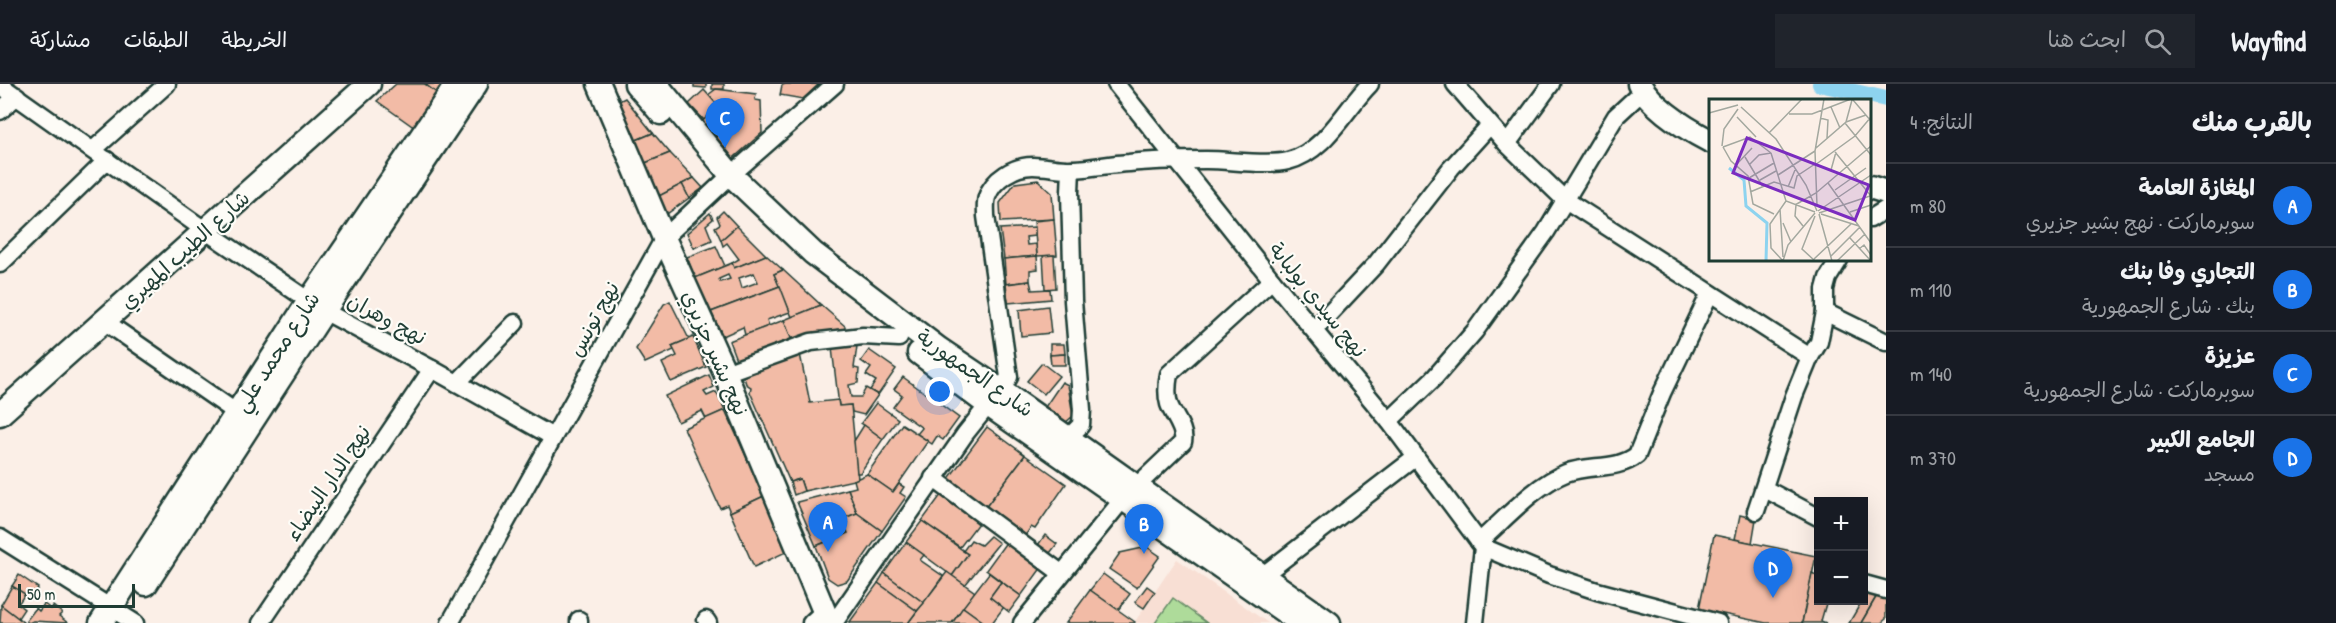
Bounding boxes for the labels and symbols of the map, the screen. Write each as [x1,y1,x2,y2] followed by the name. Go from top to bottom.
[706,98,744,148] pin: C
[1709,99,1871,261] inset map
[113,183,257,317] street label: شارع الطيب المهيري
[1262,236,1374,364] street label: نهج سيدي بولبابة
[561,276,626,362] street label: نهج تونس
[674,285,756,421] street label: نهج بشير جزيري
[227,286,331,420] street label: شارع محمد علي
[343,286,432,352] street label: نهج وهران
[910,322,1040,424] street label: شارع الجمهورية
[925,377,954,406] your location
[278,419,377,547] street label: نهج الدار البيضاء
[808,502,848,552] pin: A
[1124,504,1164,554] pin: B
[1754,548,1792,598] pin: D
[18,581,135,608] scale bar

